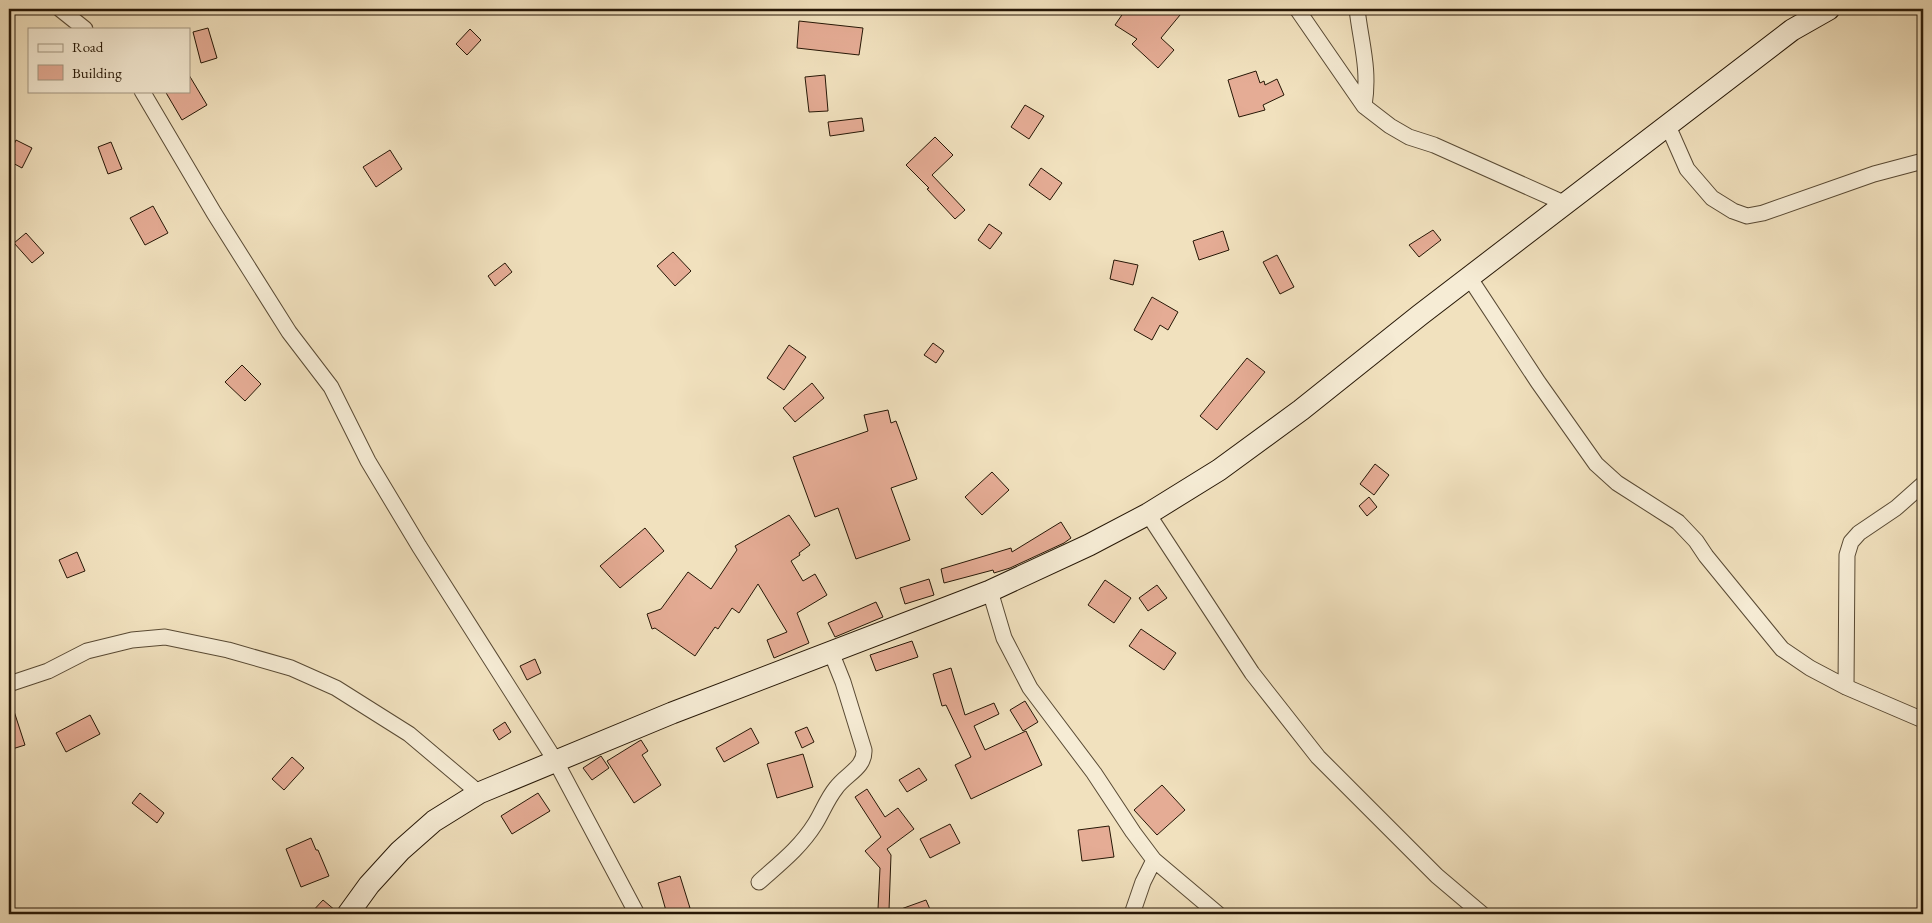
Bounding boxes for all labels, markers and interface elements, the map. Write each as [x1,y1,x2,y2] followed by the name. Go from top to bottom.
[28,28,190,92] legend
[72,37,104,56] text: Road
[72,63,122,82] text: Building

